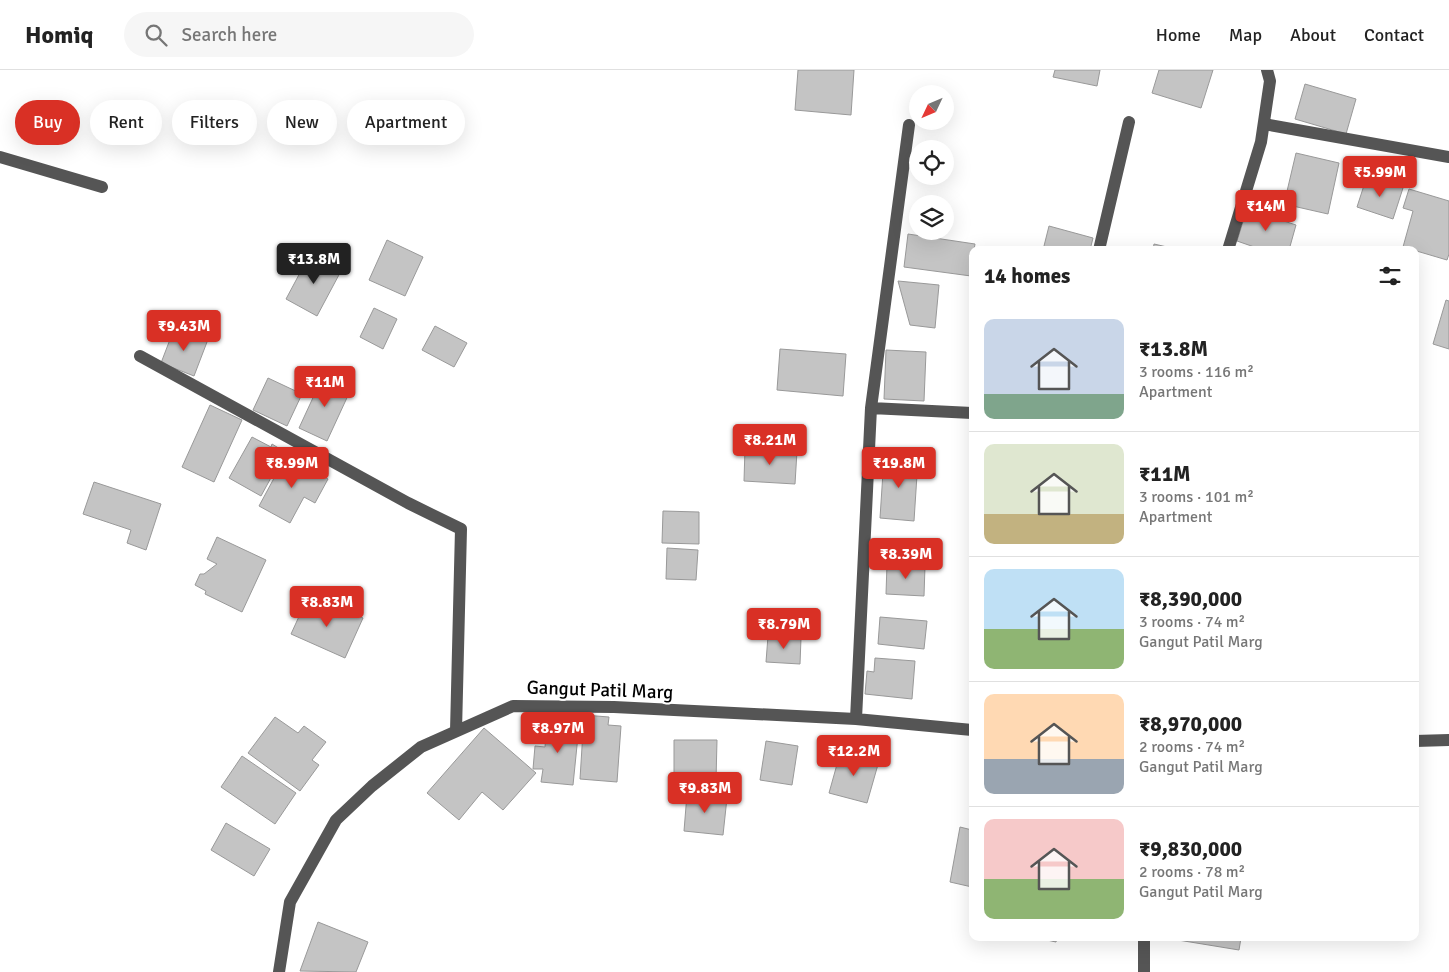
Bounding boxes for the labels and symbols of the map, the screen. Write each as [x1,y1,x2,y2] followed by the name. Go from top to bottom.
[909,85,954,130] north arrow
[1339,156,1421,198] pin: ₹5.99M
[1236,190,1296,232] pin: ₹14M
[273,242,355,285] pin: ₹13.8M
[143,310,225,352] pin: ₹9.43M
[295,366,355,408] pin: ₹11M
[729,424,811,466] pin: ₹8.21M
[251,446,333,489] pin: ₹8.99M
[858,446,940,489] pin: ₹19.8M
[865,538,947,580] pin: ₹8.39M
[286,586,368,628] pin: ₹8.83M
[743,608,825,650] pin: ₹8.79M
[526,675,674,705] street label: Gangut Patil Marg
[517,712,599,754] pin: ₹8.97M
[813,734,895,777] pin: ₹12.2M
[664,772,746,814] pin: ₹9.83M

